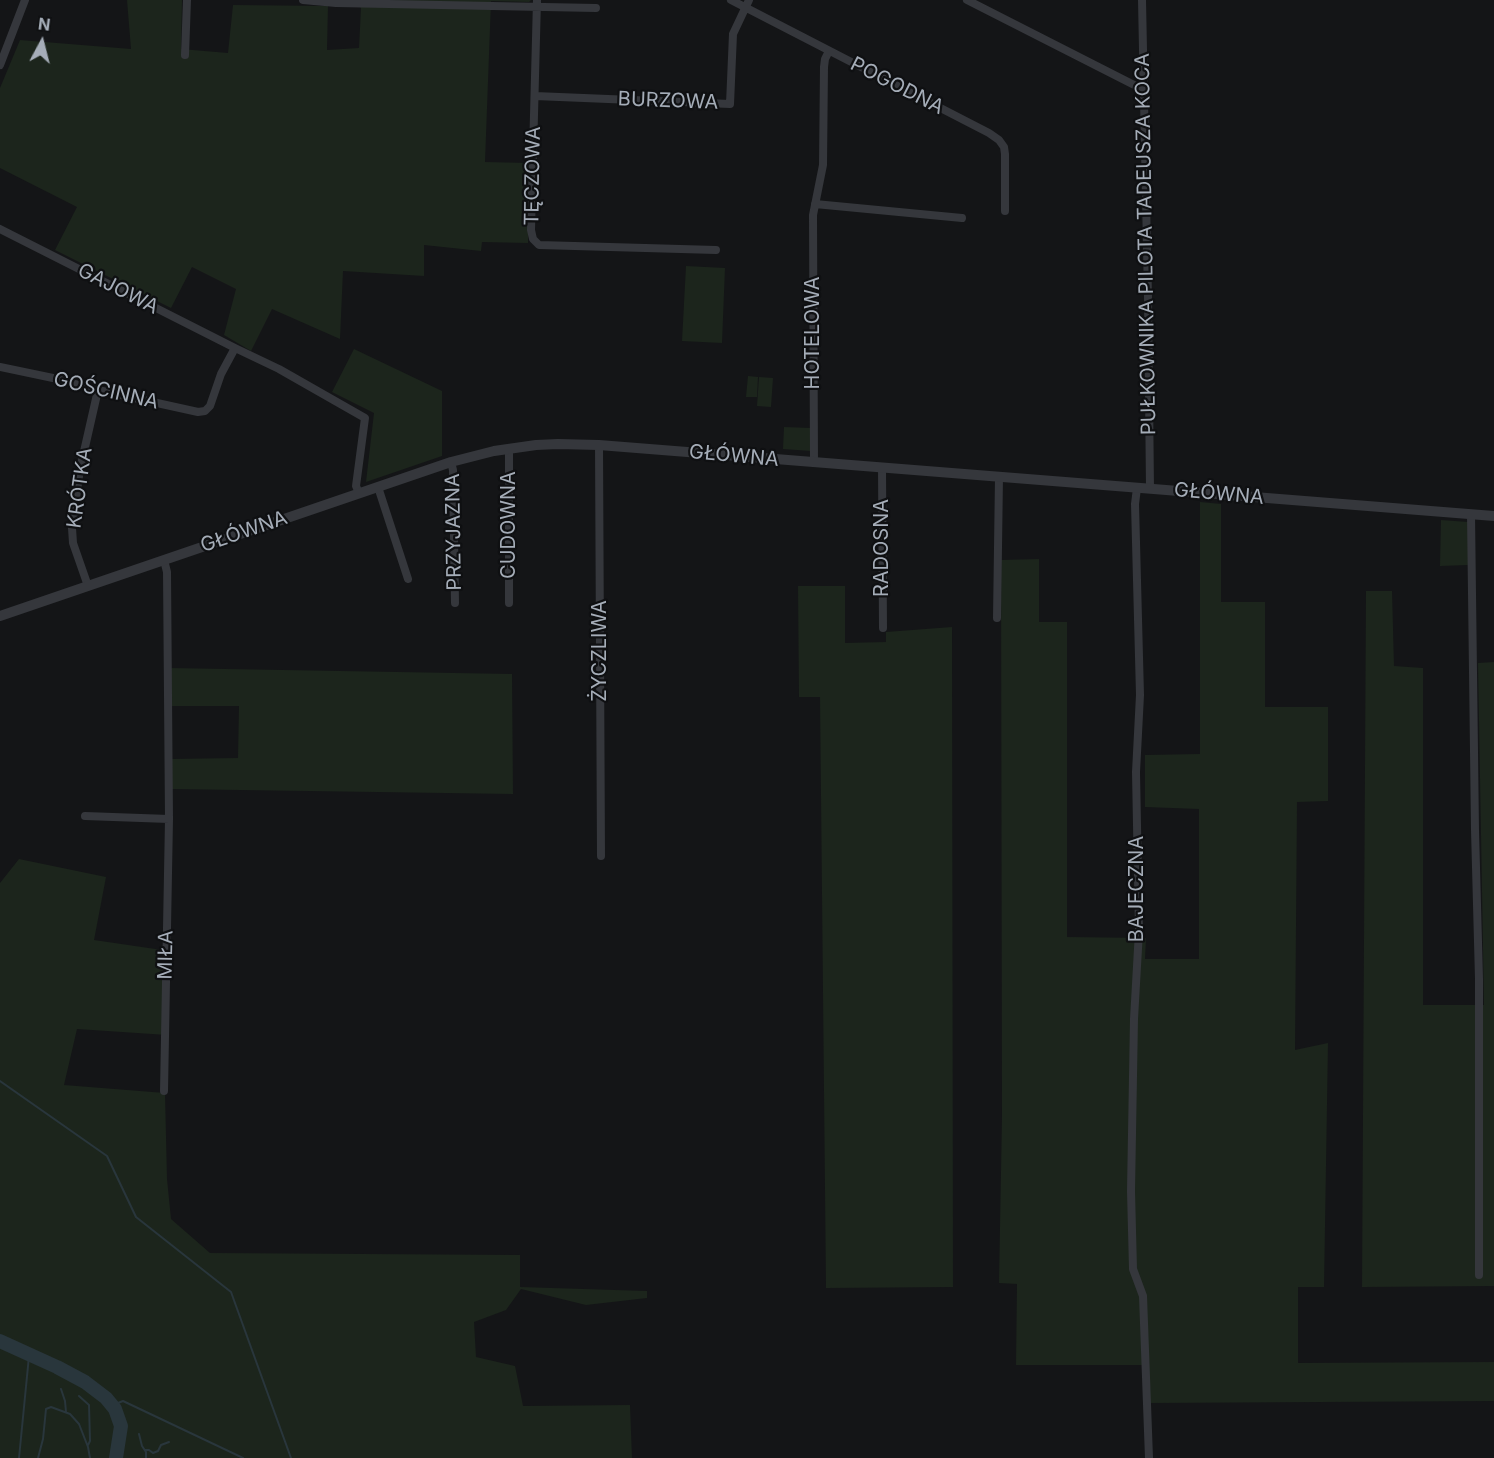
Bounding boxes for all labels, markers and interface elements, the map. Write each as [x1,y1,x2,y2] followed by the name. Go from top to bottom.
[12,12,72,72] north arrow
[37,13,51,35] text: N
[846,52,948,120] street label: POGODNA
[1131,53,1161,435] street label: PUŁKOWNIKA PILOTA TADEUSZA KOCA
[617,87,719,115] street label: BURZOWA
[520,126,546,226] street label: TĘCZOWA
[74,258,162,320] street label: GAJOWA
[801,277,825,389] street label: HOTELOWA
[51,367,161,415] street label: GOŚCINNA
[688,440,780,472] street label: GŁÓWNA
[62,446,98,530] street label: KRÓTKA
[497,471,521,579] street label: CUDOWNA
[441,473,467,591] street label: PRZYJAZNA
[1173,478,1265,510] street label: GŁÓWNA
[870,499,894,597] street label: RADOSNA
[197,506,291,558] street label: GŁÓWNA
[588,600,612,702] street label: ŻYCZLIWA
[1125,836,1149,942] street label: BAJECZNA
[154,930,178,980] street label: MIŁA

